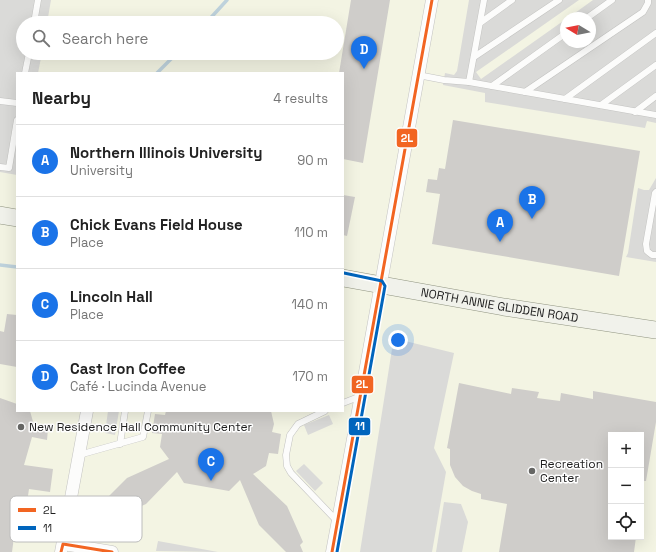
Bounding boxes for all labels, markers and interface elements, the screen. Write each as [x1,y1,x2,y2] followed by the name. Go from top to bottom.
[560,12,596,48] north arrow
[16,16,344,60] search box
[30,27,52,49] icon: search
[62,29,148,48] text: Search here
[351,36,377,69] pin: D
[32,87,91,109] text: Nearby
[273,90,328,107] text: 4 results
[396,128,418,148] line badge: 2L
[401,131,413,145] text: 2L
[70,143,263,162] text: Northern Illinois University
[41,152,49,169] text: A
[297,152,328,169] text: 90 m
[70,162,133,179] text: University
[519,186,545,219] pin: B
[487,209,513,242] pin: A
[70,215,243,234] text: Chick Evans Field House
[41,224,49,241] text: B
[294,224,328,241] text: 110 m
[70,234,104,251] text: Place
[420,284,580,326] street label: NORTH ANNIE GLIDDEN ROAD
[70,287,153,306] text: Lincoln Hall
[41,296,49,313] text: C
[292,296,328,313] text: 140 m
[70,306,104,323] text: Place
[388,330,408,350] your location
[70,359,186,378] text: Cast Iron Coffee
[41,368,49,385] text: D
[292,368,328,385] text: 170 m
[351,375,374,394] line badge: 2L
[356,377,368,391] text: 2L
[70,378,207,395] text: Café · Lucinda Avenue
[348,417,371,436] line badge: 11
[29,419,253,435] place label: New Residence Hall Community Center
[355,419,365,433] text: 11
[16,422,26,432] marker: New Residence Hall Community Center
[608,432,644,540] map controls
[608,432,644,468] button: +
[198,448,224,481] pin: C
[540,456,603,486] place label: Recreation Center
[527,466,537,476] marker: Recreation Center
[608,468,644,504] button: −
[10,496,142,542] legend
[43,503,56,517] text: 2L
[608,504,644,540] button: locate
[43,521,52,535] text: 11

